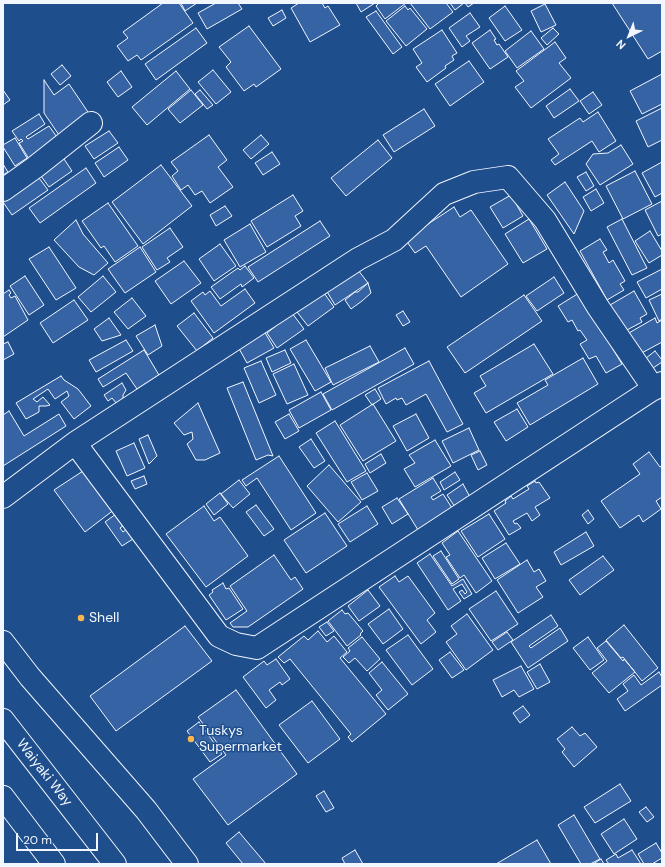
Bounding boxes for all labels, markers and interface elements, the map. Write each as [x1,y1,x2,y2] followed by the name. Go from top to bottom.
[609,16,649,56] north arrow
[613,37,629,53] text: N
[89,610,119,626] place label: Shell
[76,613,86,623] marker: Shell
[199,723,282,756] place label: Tuskys Supermarket
[186,734,196,744] marker: Tuskys Supermarket
[12,736,76,810] street label: Waiyaki Way
[18,825,100,851] scale bar
[23,832,52,848] text: 20 m

